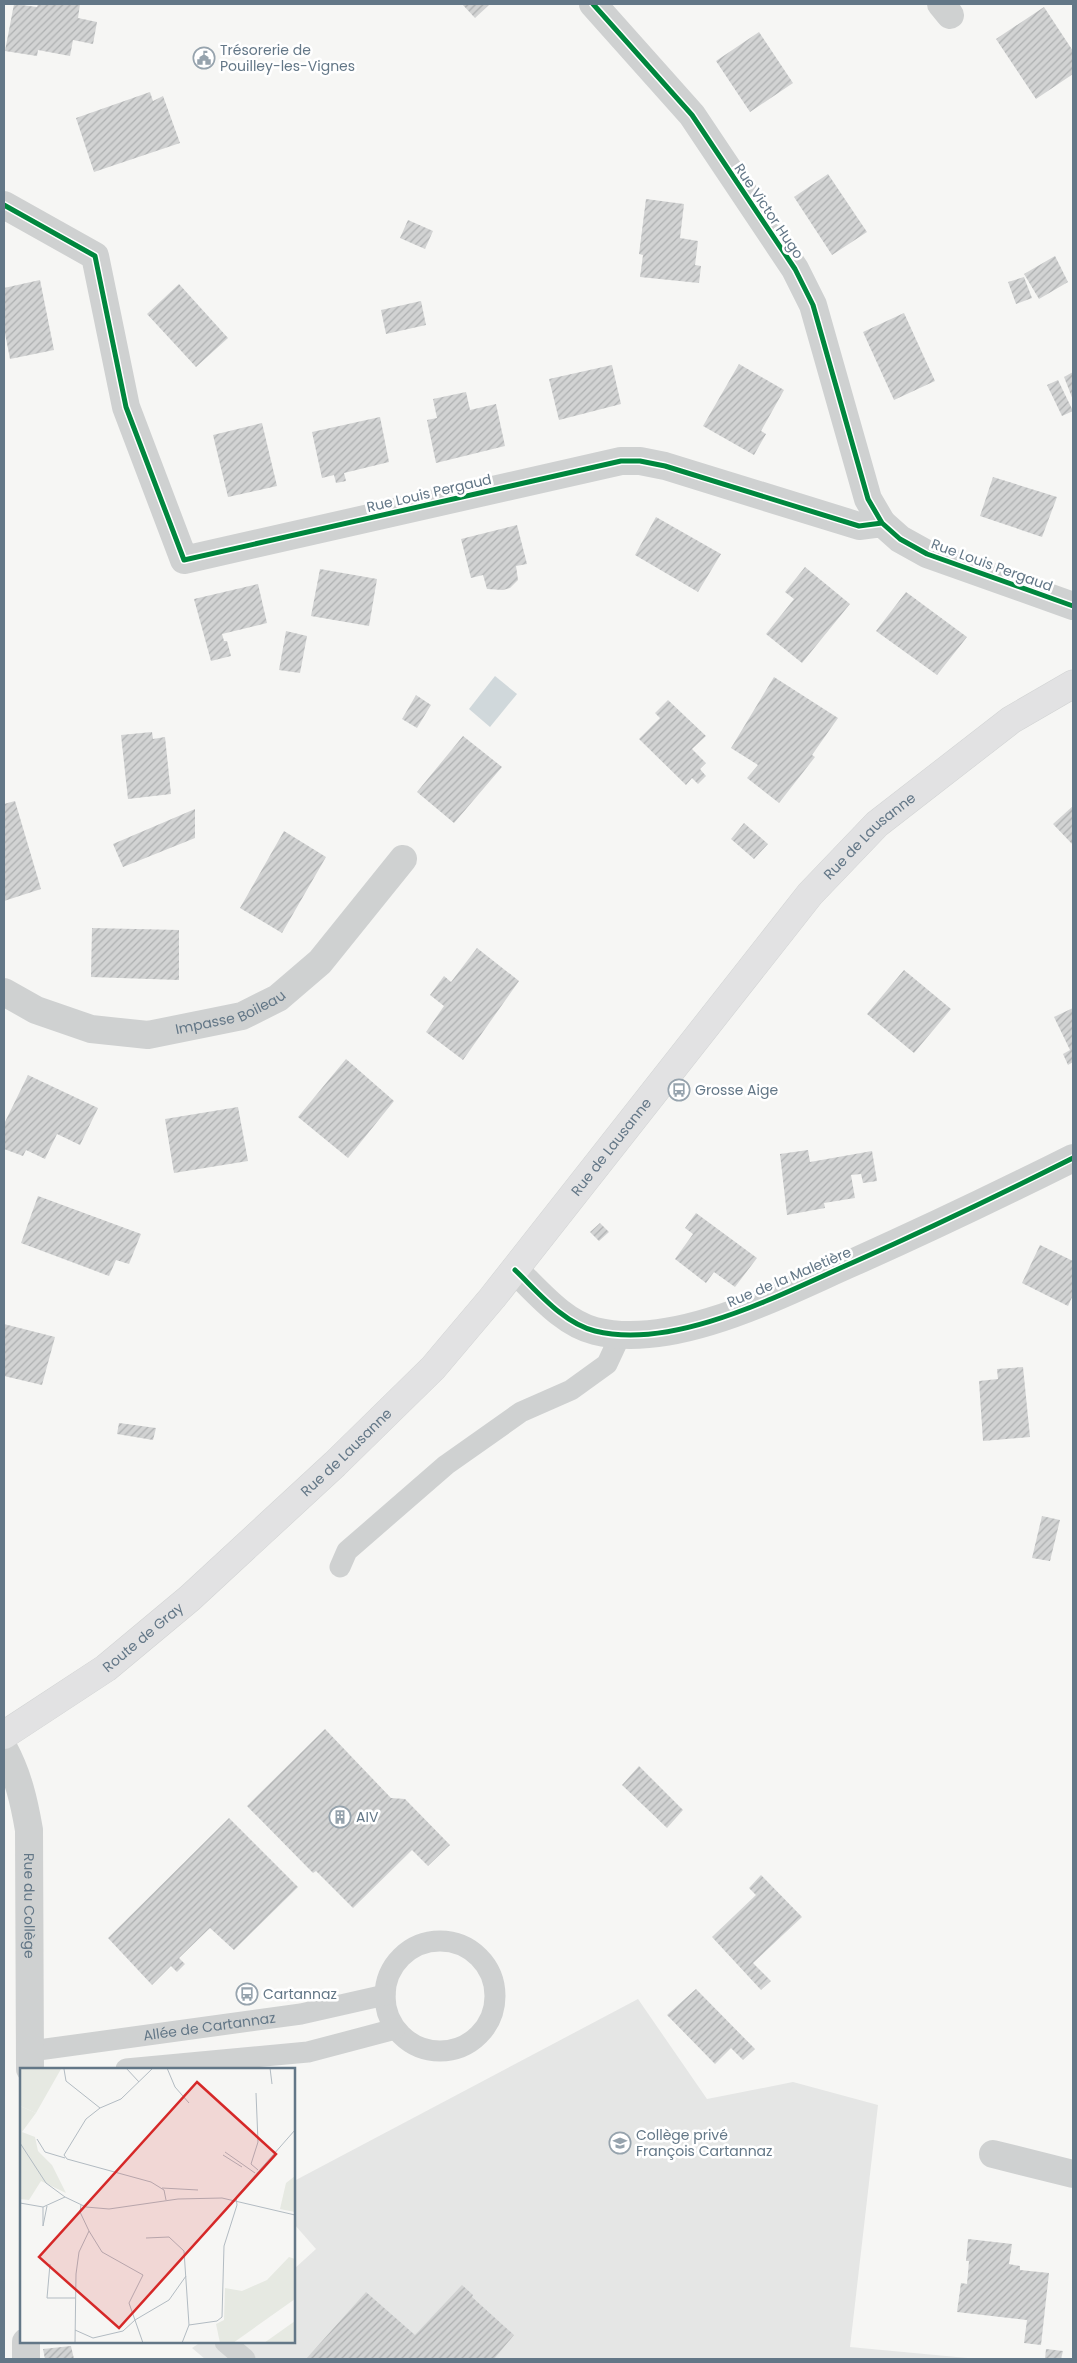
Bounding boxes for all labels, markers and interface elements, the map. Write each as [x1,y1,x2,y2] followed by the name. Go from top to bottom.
[220,40,355,76] place label: Trésorerie de Pouilley-les-Vignes
[192,46,216,70] public building icon: Trésorerie de Pouilley-les-Vignes
[730,159,808,263] street label: Rue Victor Hugo
[365,469,493,517] street label: Rue Louis Pergaud
[929,534,1055,596] street label: Rue Louis Pergaud
[819,788,920,884] street label: Rue de Lausanne
[174,986,290,1039] street label: Impasse Boileau
[667,1078,691,1102] bus stop icon: Grosse Aige
[695,1080,778,1100] place label: Grosse Aige
[566,1093,656,1200] street label: Rue de Lausanne
[724,1242,854,1312] street label: Rue de la Maletière
[296,1403,397,1501] street label: Rue de Lausanne
[98,1598,188,1677] street label: Route de Gray
[328,1805,352,1829] building icon: AIV
[356,1807,379,1827] place label: AIV
[19,1853,40,1959] street label: Rue du Collège
[235,1982,259,2006] bus stop icon: Cartannaz
[263,1984,337,2004] place label: Cartannaz
[142,2008,277,2046] street label: Allée de Cartannaz
[20,2068,295,2343] inset map
[636,2125,772,2161] place label: Collège privé François Cartannaz
[608,2131,632,2155] school or university icon: Collège privé François Cartannaz

